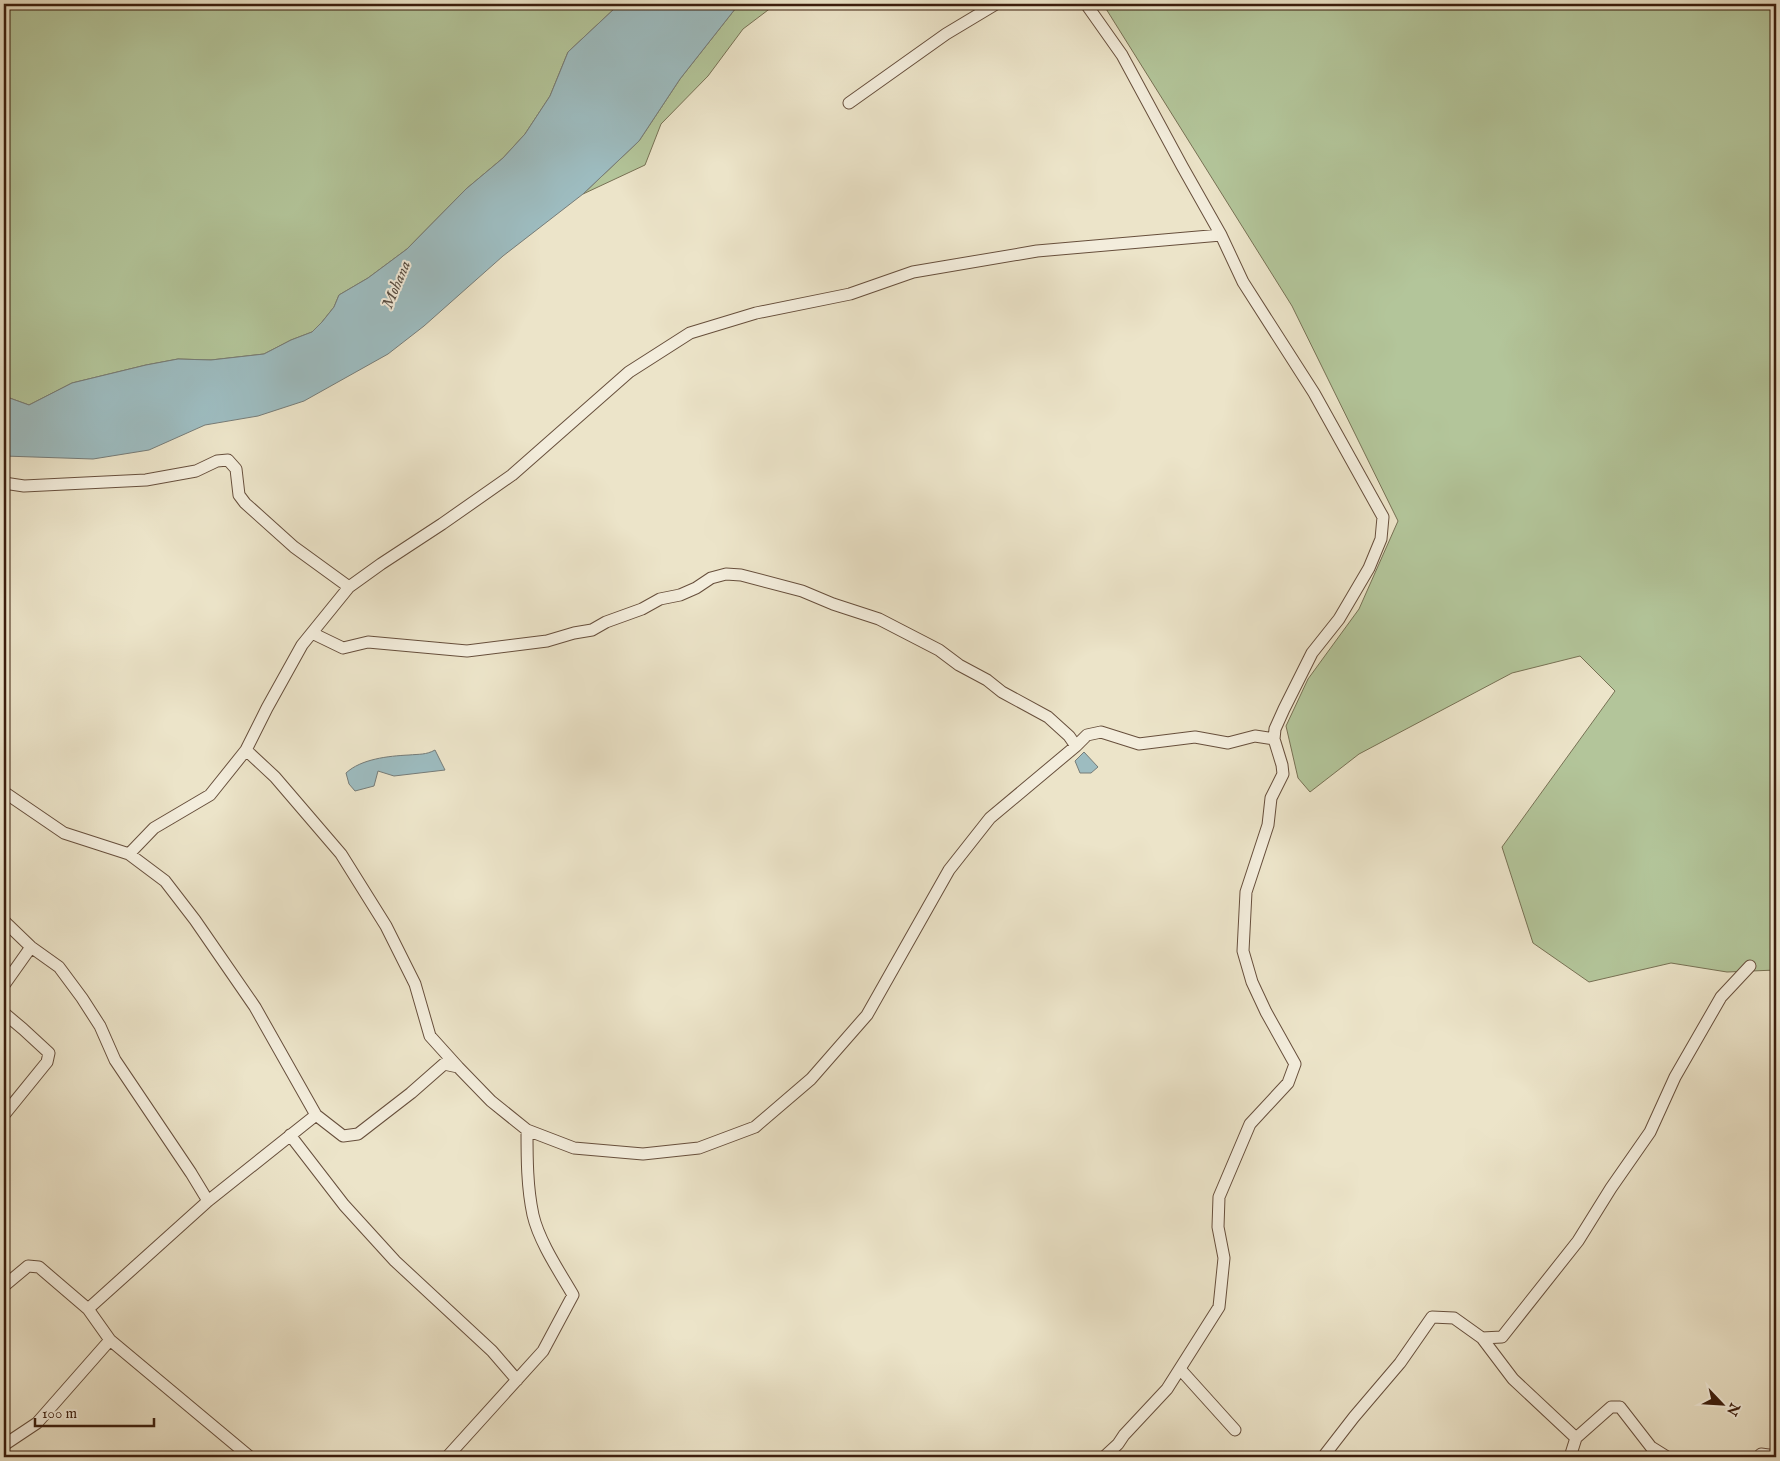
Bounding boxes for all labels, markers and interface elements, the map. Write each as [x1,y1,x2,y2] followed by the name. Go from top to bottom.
[378,258,416,312] water label: Mohana
[1698,1378,1748,1428] north arrow
[35,1396,154,1428] scale bar
[1722,1399,1744,1418] text: N
[42,1404,78,1423] text: 100 m

